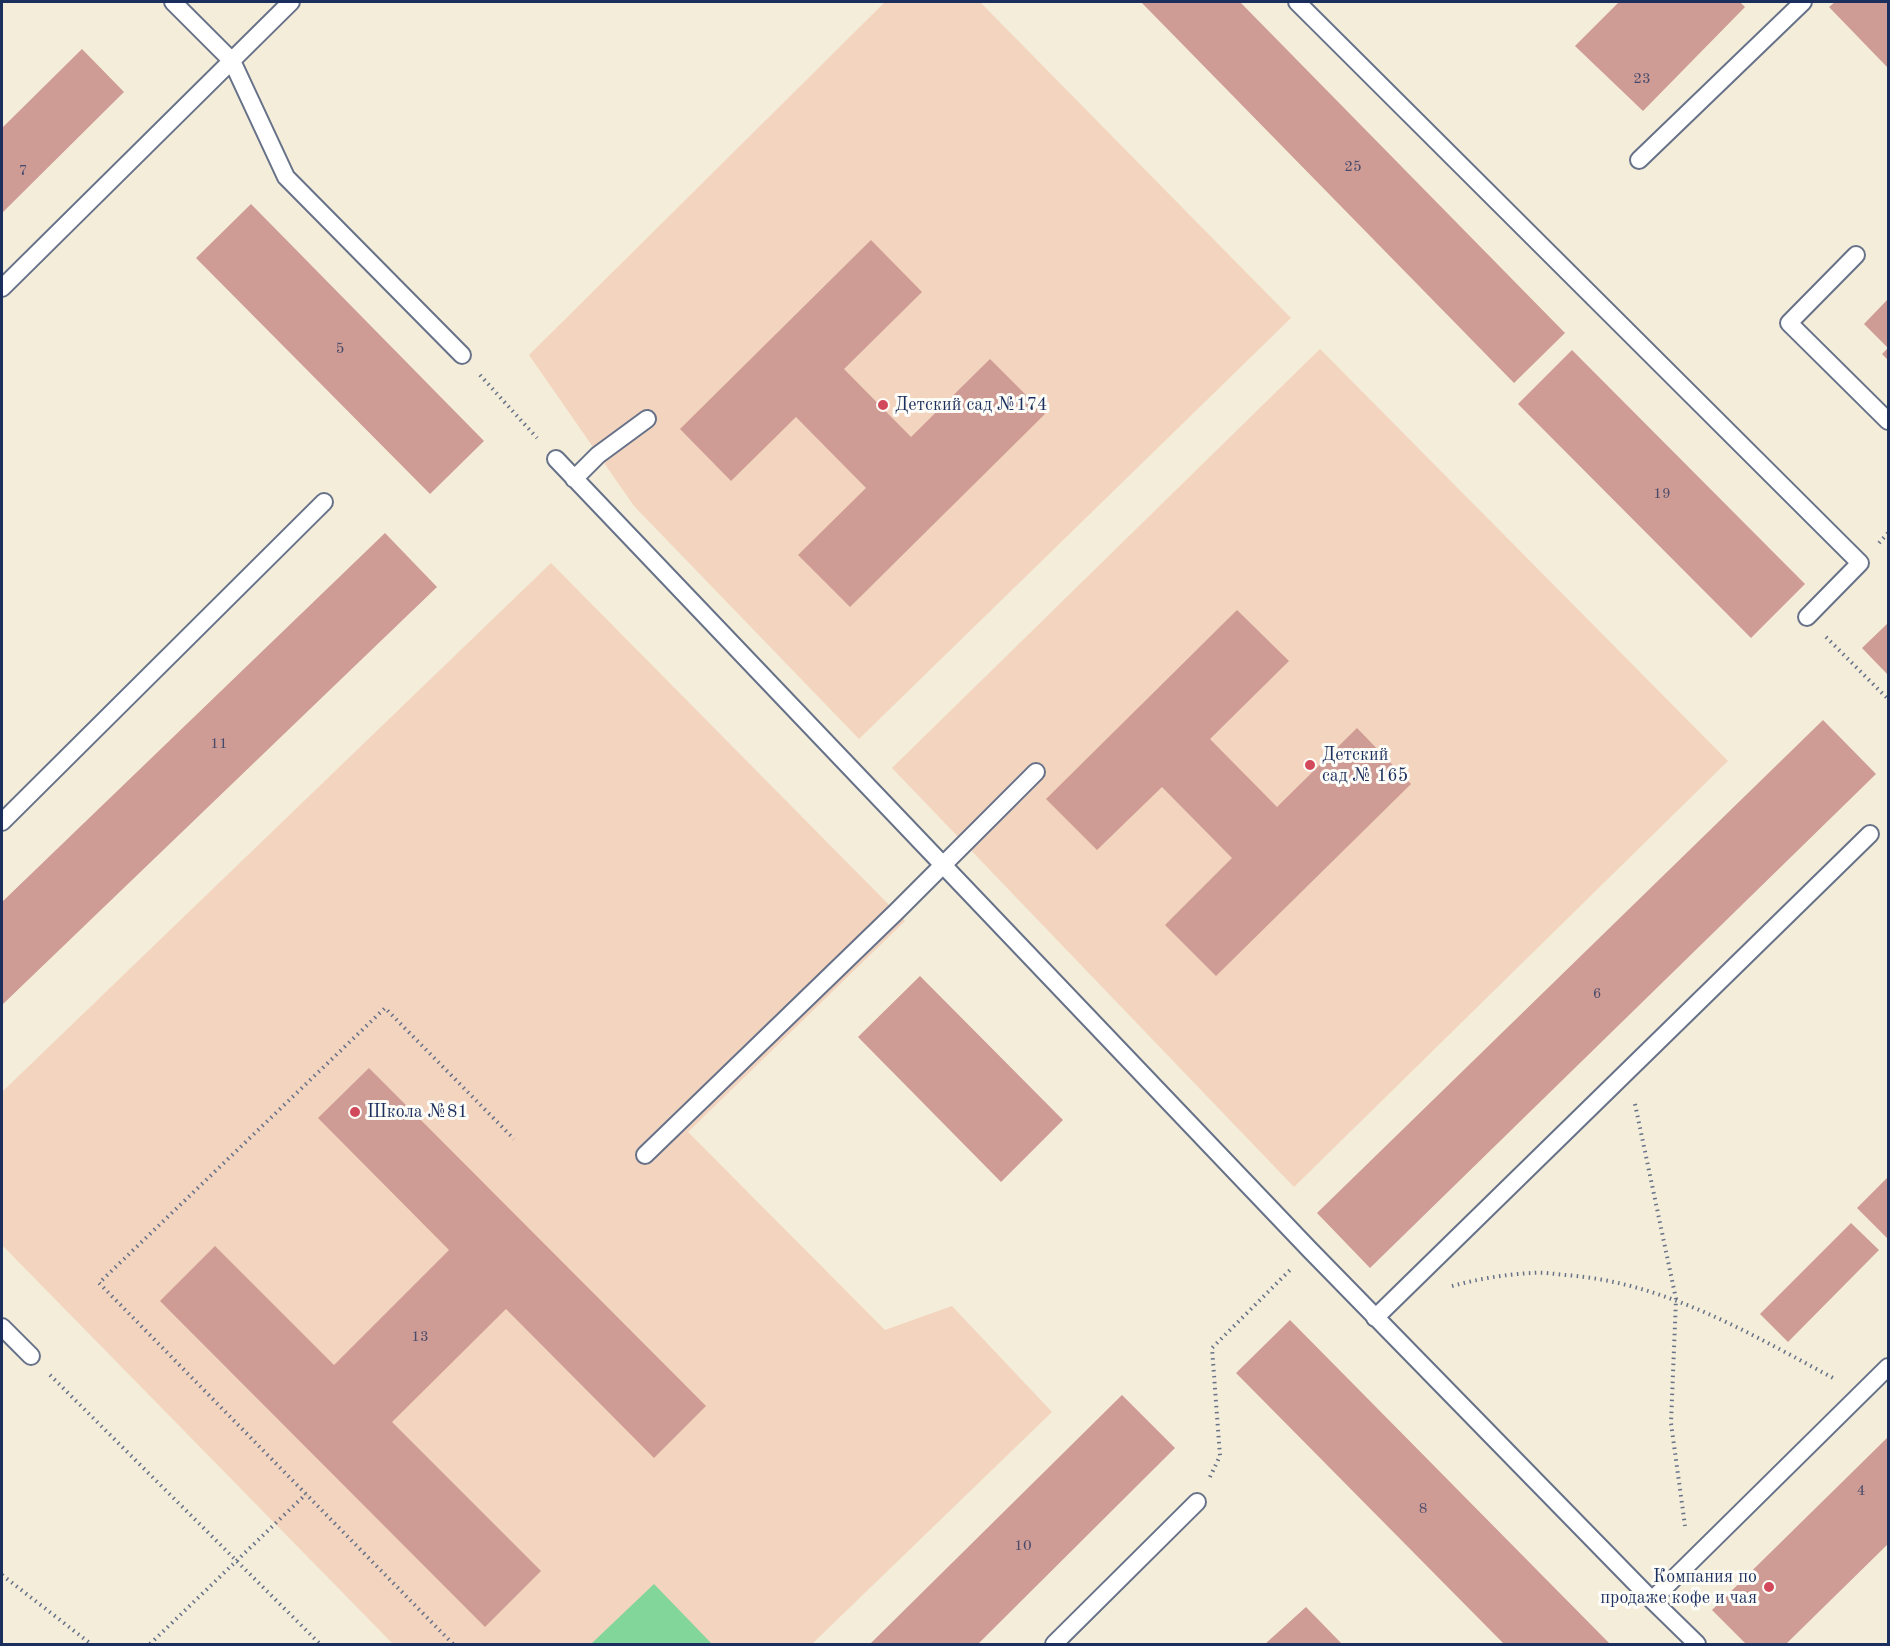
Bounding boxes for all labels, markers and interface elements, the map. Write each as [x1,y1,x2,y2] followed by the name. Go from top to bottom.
[1633,70,1651,88] house number: 23
[1344,158,1362,176] house number: 25
[19,162,27,180] house number: 7
[336,340,344,358] house number: 5
[895,394,1048,416] place label: Детский сад №174
[876,398,890,412] marker: Детский сад №174
[1653,485,1671,503] house number: 19
[210,735,228,753] house number: 11
[1322,744,1408,786] place label: Детский сад № 165
[1303,758,1317,772] marker: Детский сад № 165
[1593,985,1601,1003] house number: 6
[367,1101,468,1123] place label: Школа №81
[348,1105,362,1119] marker: Школа №81
[411,1328,429,1346] house number: 13
[1857,1482,1865,1500] house number: 4
[1419,1500,1427,1518] house number: 8
[1014,1537,1032,1555] house number: 10
[1600,1566,1757,1608] place label: Компания по продаже кофе и чая
[1762,1580,1776,1594] marker: Компания по продаже кофе и чая

